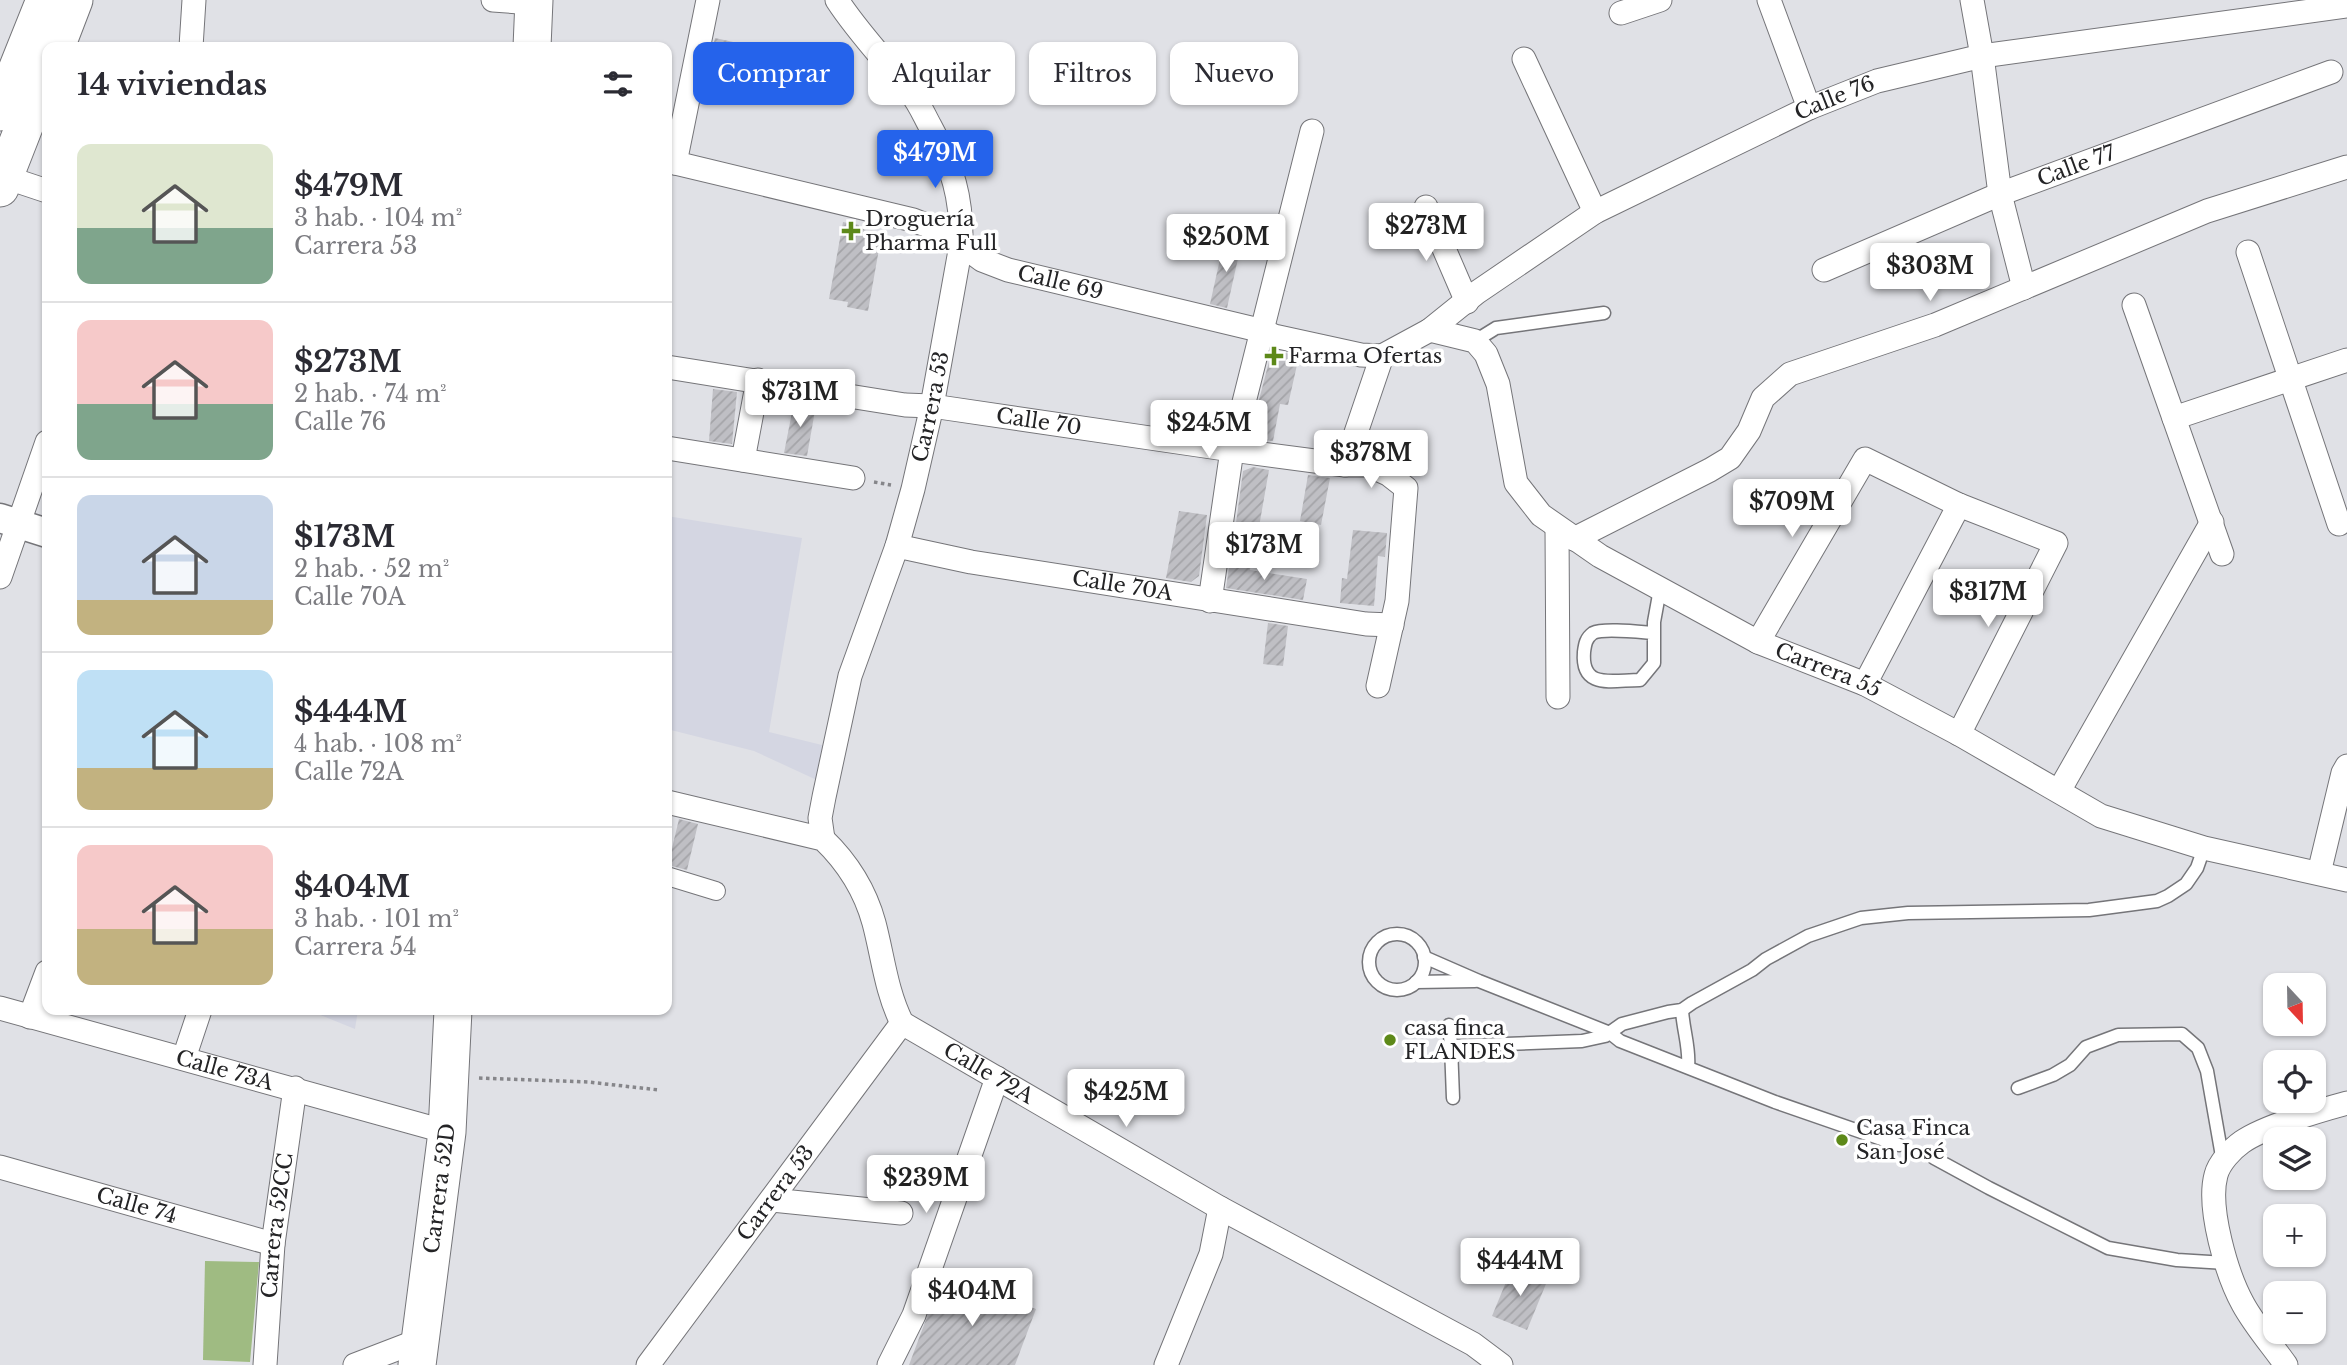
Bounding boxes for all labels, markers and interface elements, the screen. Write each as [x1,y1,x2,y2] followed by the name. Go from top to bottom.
[693,42,854,105] chip: Comprar
[868,42,1015,105] chip: Alquilar
[1029,42,1156,105] chip: Filtros
[1170,42,1298,105] chip: Nuevo
[599,65,637,103] icon: filters
[77,66,267,103] text: 14 viviendas
[1790,70,1879,126] street label: Calle 76
[886,130,984,190] pin: $479M
[893,139,977,167] text: $479M
[2034,139,2119,192] street label: Calle 77
[294,167,403,204] text: $479M
[133,172,217,256] icon: home
[294,204,462,232] text: 3 hab. · 104 m²
[1377,204,1475,263] pin: $273M
[865,206,997,256] place label: Droguería Pharma Full
[1385,212,1467,240] text: $273M
[1177,215,1275,274] pin: $250M
[843,223,859,239] marker: Droguería Pharma Full
[1183,223,1269,251] text: $250M
[294,232,417,260] text: Carrera 53
[1881,244,1979,303] pin: $303M
[1886,252,1974,280] text: $303M
[1015,260,1106,305] street label: Calle 69
[294,343,402,380] text: $273M
[1288,343,1442,369] place label: Farma Ofertas
[133,348,217,432] icon: home
[1266,348,1282,364] marker: Farma Ofertas
[907,349,955,465] street label: Carrera 53
[751,370,849,429] pin: $731M
[761,378,839,406] text: $731M
[294,380,447,408] text: 2 hab. · 74 m²
[1160,400,1258,460] pin: $245M
[995,403,1083,441] street label: Calle 70
[294,408,386,436] text: Calle 76
[1166,409,1252,437] text: $245M
[1322,430,1420,490] pin: $378M
[1330,439,1412,467] text: $378M
[1743,480,1841,539] pin: $709M
[1749,488,1835,516] text: $709M
[294,518,395,555] text: $173M
[1215,522,1313,582] pin: $173M
[133,523,217,607] icon: home
[1225,531,1303,559] text: $173M
[294,555,449,583] text: 2 hab. · 52 m²
[1070,565,1175,607] street label: Calle 70A
[1939,570,2037,629] pin: $317M
[1949,578,2027,606] text: $317M
[294,583,405,611] text: Calle 70A
[1771,637,1885,703] street label: Carrera 55
[294,693,407,730] text: $444M
[133,698,217,782] icon: home
[294,730,462,758] text: 4 hab. · 108 m²
[294,758,403,786] text: Calle 72A
[294,868,410,905] text: $404M
[133,873,217,957] icon: home
[294,905,459,933] text: 3 hab. · 101 m²
[294,933,417,961] text: Carrera 54
[2263,973,2326,1036] north arrow
[2263,973,2326,1344] map controls
[1404,1015,1516,1065] place label: casa finca FLANDES
[1382,1032,1398,1048] marker: casa finca FLANDES
[939,1037,1039,1110] street label: Calle 72A
[173,1044,277,1096] street label: Calle 73A
[2263,1050,2326,1113] button: locate
[1077,1070,1175,1129] pin: $425M
[1083,1078,1169,1106] text: $425M
[1856,1115,1970,1165] place label: Casa Finca San José
[418,1122,461,1255] street label: Carrera 52D
[2263,1127,2326,1190] button: layers
[1834,1132,1850,1148] marker: Casa Finca San José
[732,1140,820,1246] street label: Carrera 53
[256,1151,299,1299] street label: Carrera 52CC
[877,1156,975,1215] pin: $239M
[883,1164,969,1192] text: $239M
[93,1182,180,1229] street label: Calle 74
[2263,1204,2326,1267] button: +
[1471,1238,1569,1298] pin: $444M
[1477,1247,1563,1275] text: $444M
[923,1268,1021,1328] pin: $404M
[927,1277,1017,1305] text: $404M
[2263,1281,2326,1344] button: −

